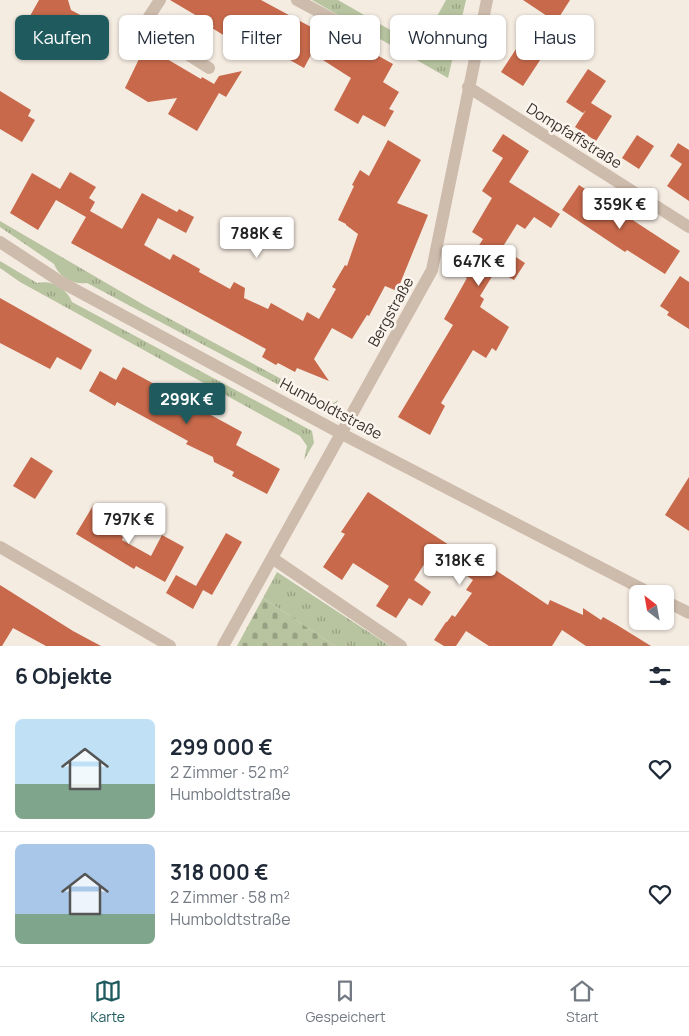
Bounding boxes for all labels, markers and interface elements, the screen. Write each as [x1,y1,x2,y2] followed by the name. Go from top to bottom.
[15,15,109,60] chip: Kaufen
[119,15,213,60] chip: Mieten
[223,15,300,60] chip: Filter
[310,15,380,60] chip: Neu
[390,15,506,60] chip: Wohnung
[516,15,594,60] chip: Haus
[522,98,626,173] street label: Dompfaffstraße
[579,188,661,230] pin: 359K €
[594,193,646,215] text: 359K €
[216,216,298,259] pin: 788K €
[231,222,283,244] text: 788K €
[438,244,520,287] pin: 647K €
[453,250,505,272] text: 647K €
[363,273,419,351] street label: Bergstraße
[276,373,386,444] street label: Humboldtstraße
[146,382,228,425] pin: 299K €
[160,388,214,410] text: 299K €
[88,502,170,545] pin: 797K €
[103,508,155,530] text: 797K €
[419,544,501,586] pin: 318K €
[435,549,485,571] text: 318K €
[629,585,674,630] north arrow
[629,585,674,630] map controls
[15,662,112,690] text: 6 Objekte
[646,662,674,690] icon: filters
[170,733,273,761] text: 299 000 €
[55,739,115,799] icon: home
[646,755,674,783] icon: heart
[170,761,289,783] text: 2 Zimmer · 52 m²
[170,783,291,805] text: Humboldtstraße
[170,858,268,886] text: 318 000 €
[55,864,115,924] icon: home
[646,880,674,908] icon: heart
[170,886,290,908] text: 2 Zimmer · 58 m²
[170,908,291,930] text: Humboldtstraße
[90,977,125,1026] tab: Karte
[305,977,386,1026] tab: Gespeichert
[566,977,599,1026] tab: Start

